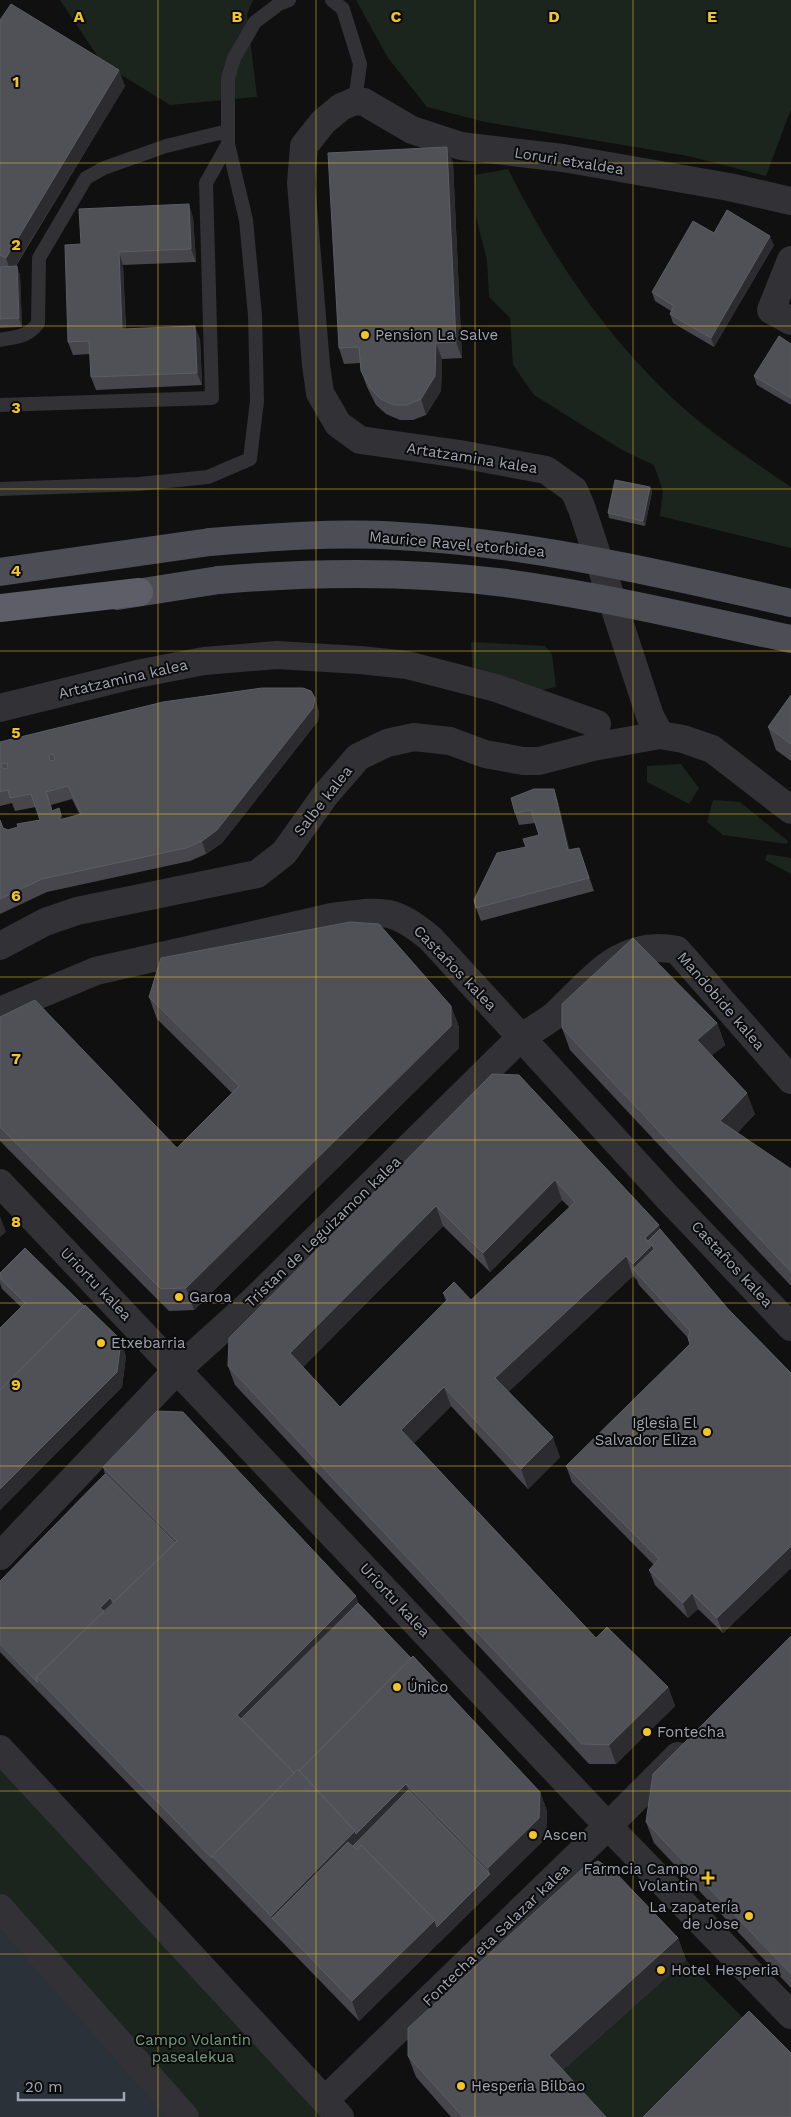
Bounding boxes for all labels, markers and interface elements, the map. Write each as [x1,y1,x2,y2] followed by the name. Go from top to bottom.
[74,7,85,26] text: A
[232,7,243,26] text: B
[391,7,402,26] text: C
[548,7,560,26] text: D
[707,7,717,26] text: E
[13,72,19,91] text: 1
[513,143,625,179] street label: Loruri etxaldea
[11,235,21,254] text: 2
[375,326,498,344] place label: Pension La Salve
[359,329,371,341] marker: Pension La Salve
[11,398,21,417] text: 3
[405,439,539,477] street label: Artatzamina kalea
[368,527,546,561] street label: Maurice Ravel etorbidea
[11,561,21,580] text: 4
[57,655,190,703] street label: Artatzamina kalea
[11,723,21,742] text: 5
[290,762,356,840] street label: Salbe kalea
[11,886,21,905] text: 6
[410,922,500,1015] street label: Castaños kalea
[674,948,769,1054] street label: Mandobide kalea
[11,1049,21,1068] text: 7
[241,1152,405,1311] street label: Tristan de Leguizamon kalea
[11,1212,21,1231] text: 8
[687,1217,777,1311] street label: Castaños kalea
[57,1244,136,1325] street label: Uriortu kalea
[189,1288,232,1306] place label: Garoa
[173,1291,185,1303] marker: Garoa
[111,1334,186,1352] place label: Etxebarria
[95,1337,107,1349] marker: Etxebarria
[11,1375,21,1394] text: 9
[595,1414,697,1449] place label: Iglesia El Salvador Eliza
[701,1426,713,1438] marker: Iglesia El Salvador Eliza
[356,1559,434,1641] street label: Uriortu kalea
[407,1678,448,1696] place label: Único
[391,1681,403,1693] marker: Único
[657,1723,725,1741] place label: Fontecha
[641,1726,653,1738] marker: Fontecha
[543,1826,587,1844] place label: Ascen
[527,1829,539,1841] marker: Ascen
[419,1860,574,2010] street label: Fontecha eta Salazar kalea
[584,1860,698,1895] place label: Farmcia Campo Volantin
[702,1872,714,1884] marker: Farmcia Campo Volantin
[649,1898,740,1933] place label: La zapatería de Jose
[743,1910,755,1922] marker: La zapatería de Jose
[671,1961,779,1979] place label: Hotel Hesperia
[655,1964,667,1976] marker: Hotel Hesperia
[135,2031,251,2066] park label: Campo Volantin pasealekua
[18,2070,124,2102] scale bar
[471,2077,585,2095] place label: Hesperia Bilbao
[25,2078,63,2096] text: 20 m
[455,2080,467,2092] marker: Hesperia Bilbao

